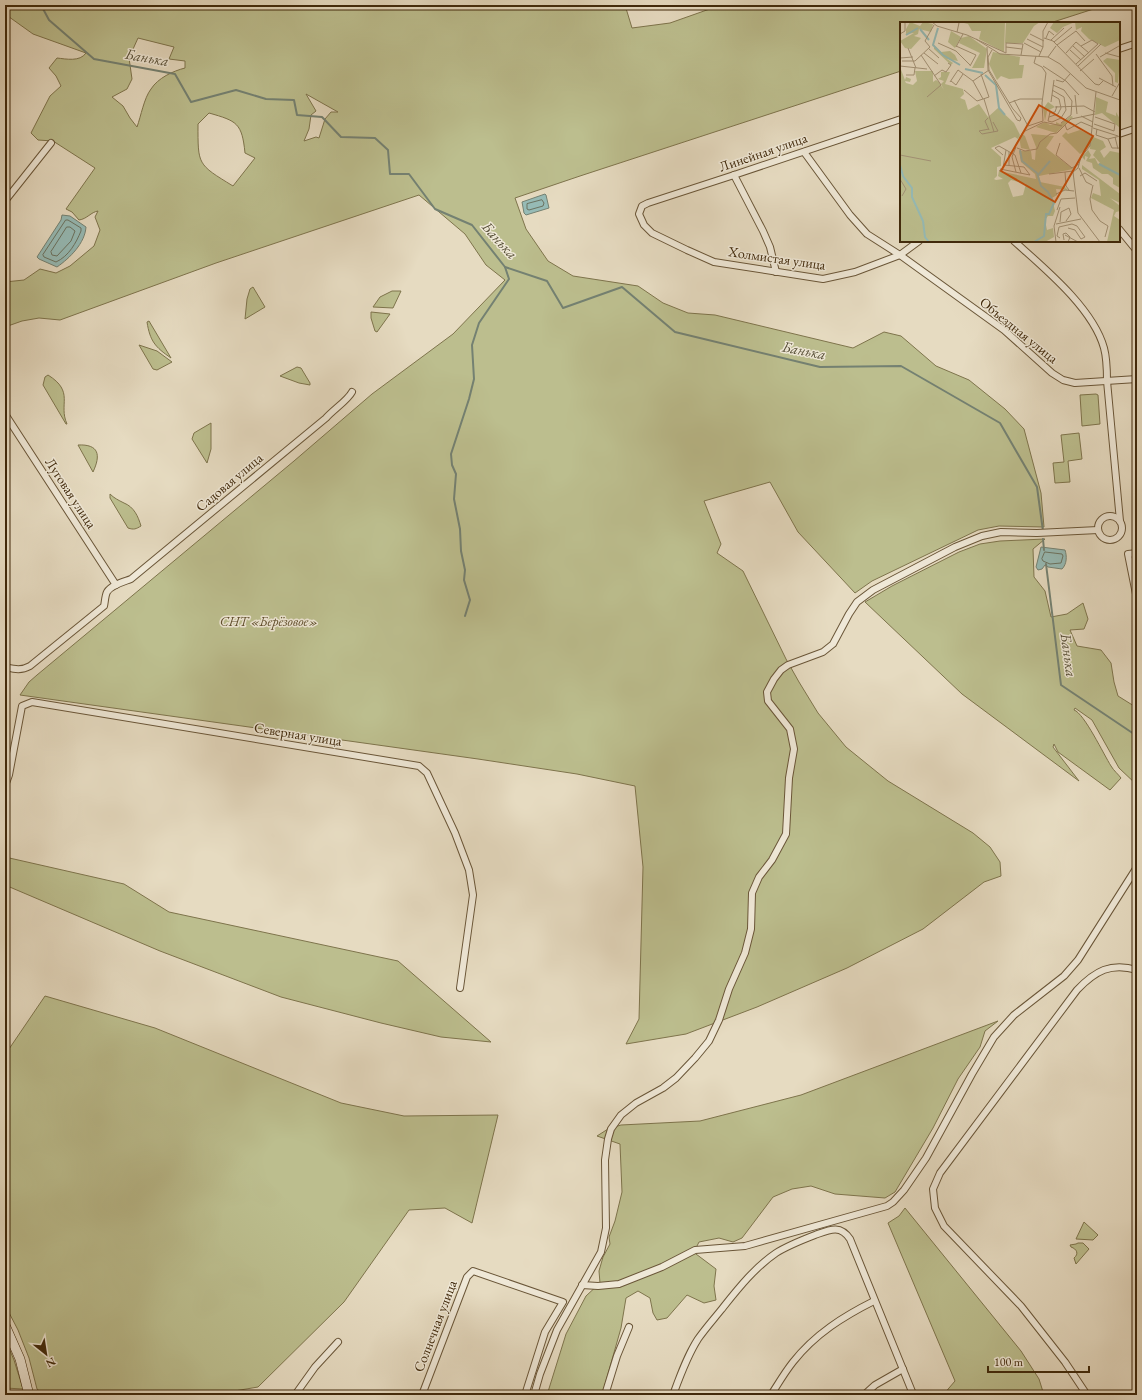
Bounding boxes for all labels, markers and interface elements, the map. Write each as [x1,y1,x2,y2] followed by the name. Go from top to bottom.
[900,22,1120,242] inset map
[123,44,170,70] water label: Банька
[717,128,810,176] street label: Линейная улица
[478,217,522,263] water label: Банька
[726,242,827,274] street label: Холмистая улица
[976,293,1062,367] street label: Объездная улица
[780,336,827,364] water label: Банька
[192,448,267,515] street label: Садовая улица
[41,454,101,532] street label: Луговая улица
[220,612,318,630] park label: СНТ «Берёзовое»
[1056,631,1081,678] water label: Банька
[253,718,344,750] street label: Северная улица
[409,1277,461,1374] street label: Солнечная улица
[26,1334,66,1374] north arrow
[988,1348,1089,1374] scale bar
[44,1354,58,1371] text: N
[994,1354,1024,1370] text: 100 m

